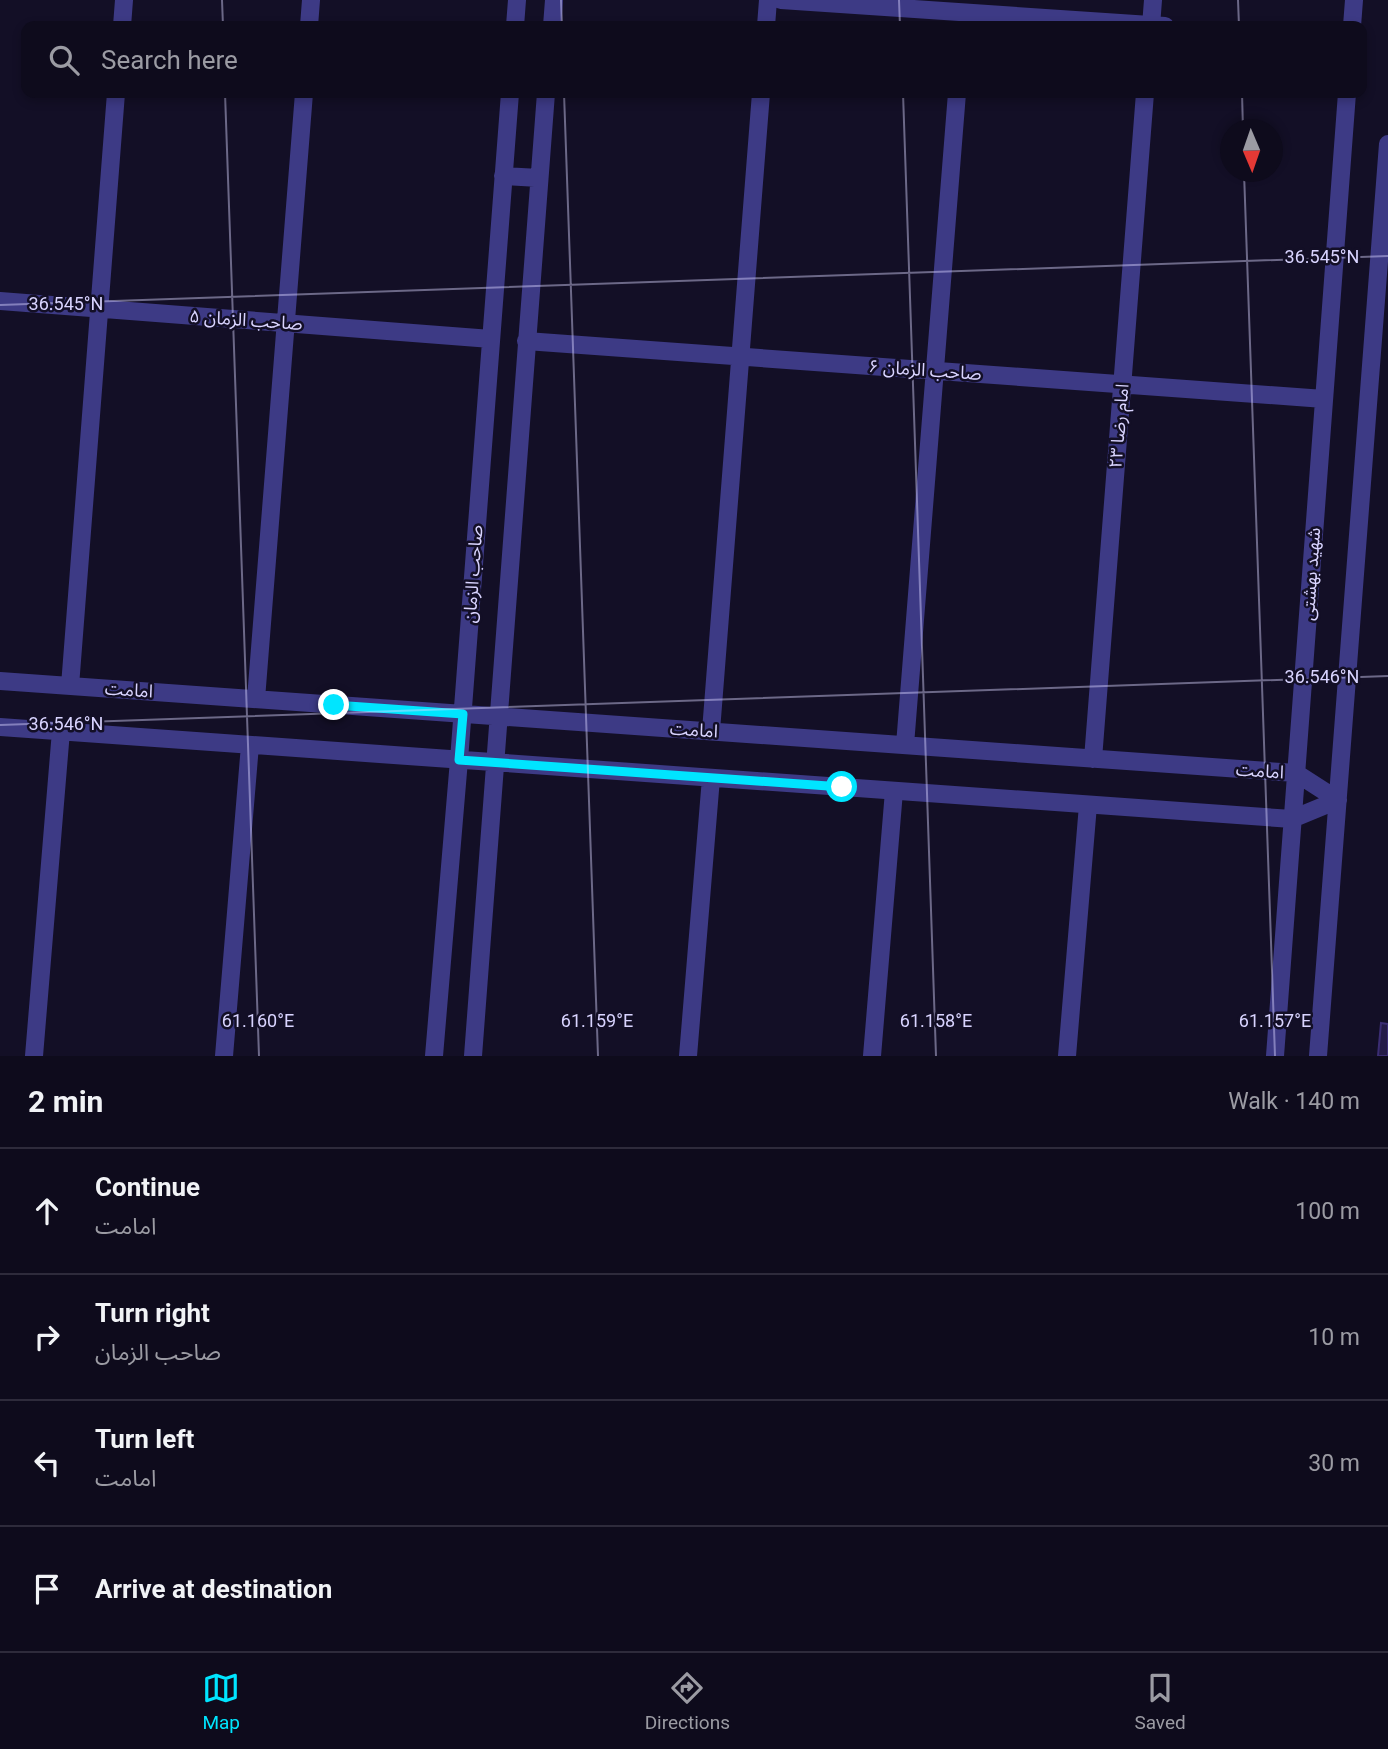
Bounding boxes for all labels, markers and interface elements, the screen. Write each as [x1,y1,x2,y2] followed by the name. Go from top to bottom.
[21,21,1367,98] search box
[45,41,83,79] icon: search
[101,45,238,75] text: Search here
[1220,119,1283,182] north arrow
[1285,246,1359,267] text: 36.545°N
[29,293,103,314] text: 36.545°N
[189,305,303,335] street label: صاحب الزمان ۵
[868,355,982,385] street label: صاحب الزمان ۶
[1104,383,1137,469] street label: امام رضا ۲۳
[459,524,487,624] street label: صاحب الزمان
[1297,527,1325,621] street label: شهید بهشتی
[1285,666,1359,687] text: 36.546°N
[104,677,154,702] street label: امامت
[318,689,349,720] route end
[29,713,103,734] text: 36.546°N
[669,717,719,742] street label: امامت
[1235,758,1285,783] street label: امامت
[826,771,857,802] route start
[222,1010,294,1031] text: 61.160°E
[561,1010,633,1031] text: 61.159°E
[900,1010,972,1031] text: 61.158°E
[1239,1010,1311,1031] text: 61.157°E
[28,1084,103,1119] text: 2 min
[1228,1088,1360,1115] text: Walk · 140 m
[95,1172,200,1202] text: Continue
[28,1192,66,1230] icon: ahead
[1295,1198,1360,1225] text: 100 m
[95,1213,156,1240] text: امامت
[95,1298,210,1328] text: Turn right
[28,1318,66,1356] icon: right
[1308,1324,1360,1351] text: 10 m
[95,1339,221,1366] text: صاحب الزمان
[95,1424,194,1454] text: Turn left
[28,1444,66,1482] icon: left
[1308,1450,1360,1477] text: 30 m
[95,1465,156,1492] text: امامت
[28,1570,66,1608] icon: arrive
[95,1574,332,1604] text: Arrive at destination
[202,1669,240,1734] tab: Map
[645,1669,730,1734] tab: Directions
[1134,1669,1186,1734] tab: Saved

